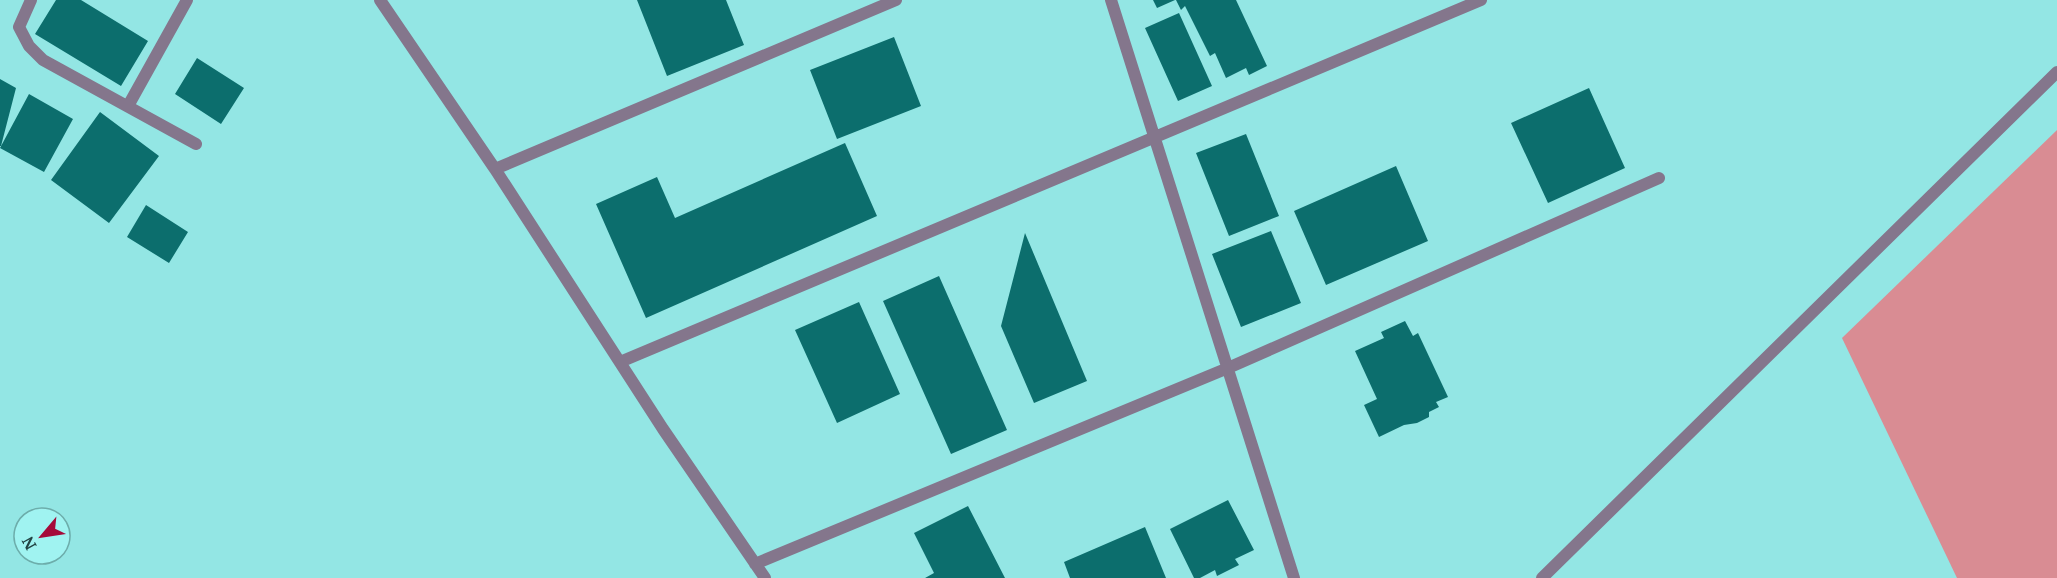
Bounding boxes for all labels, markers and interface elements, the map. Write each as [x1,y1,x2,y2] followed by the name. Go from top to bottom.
[12,506,72,566] north arrow
[16,533,41,554] text: N

